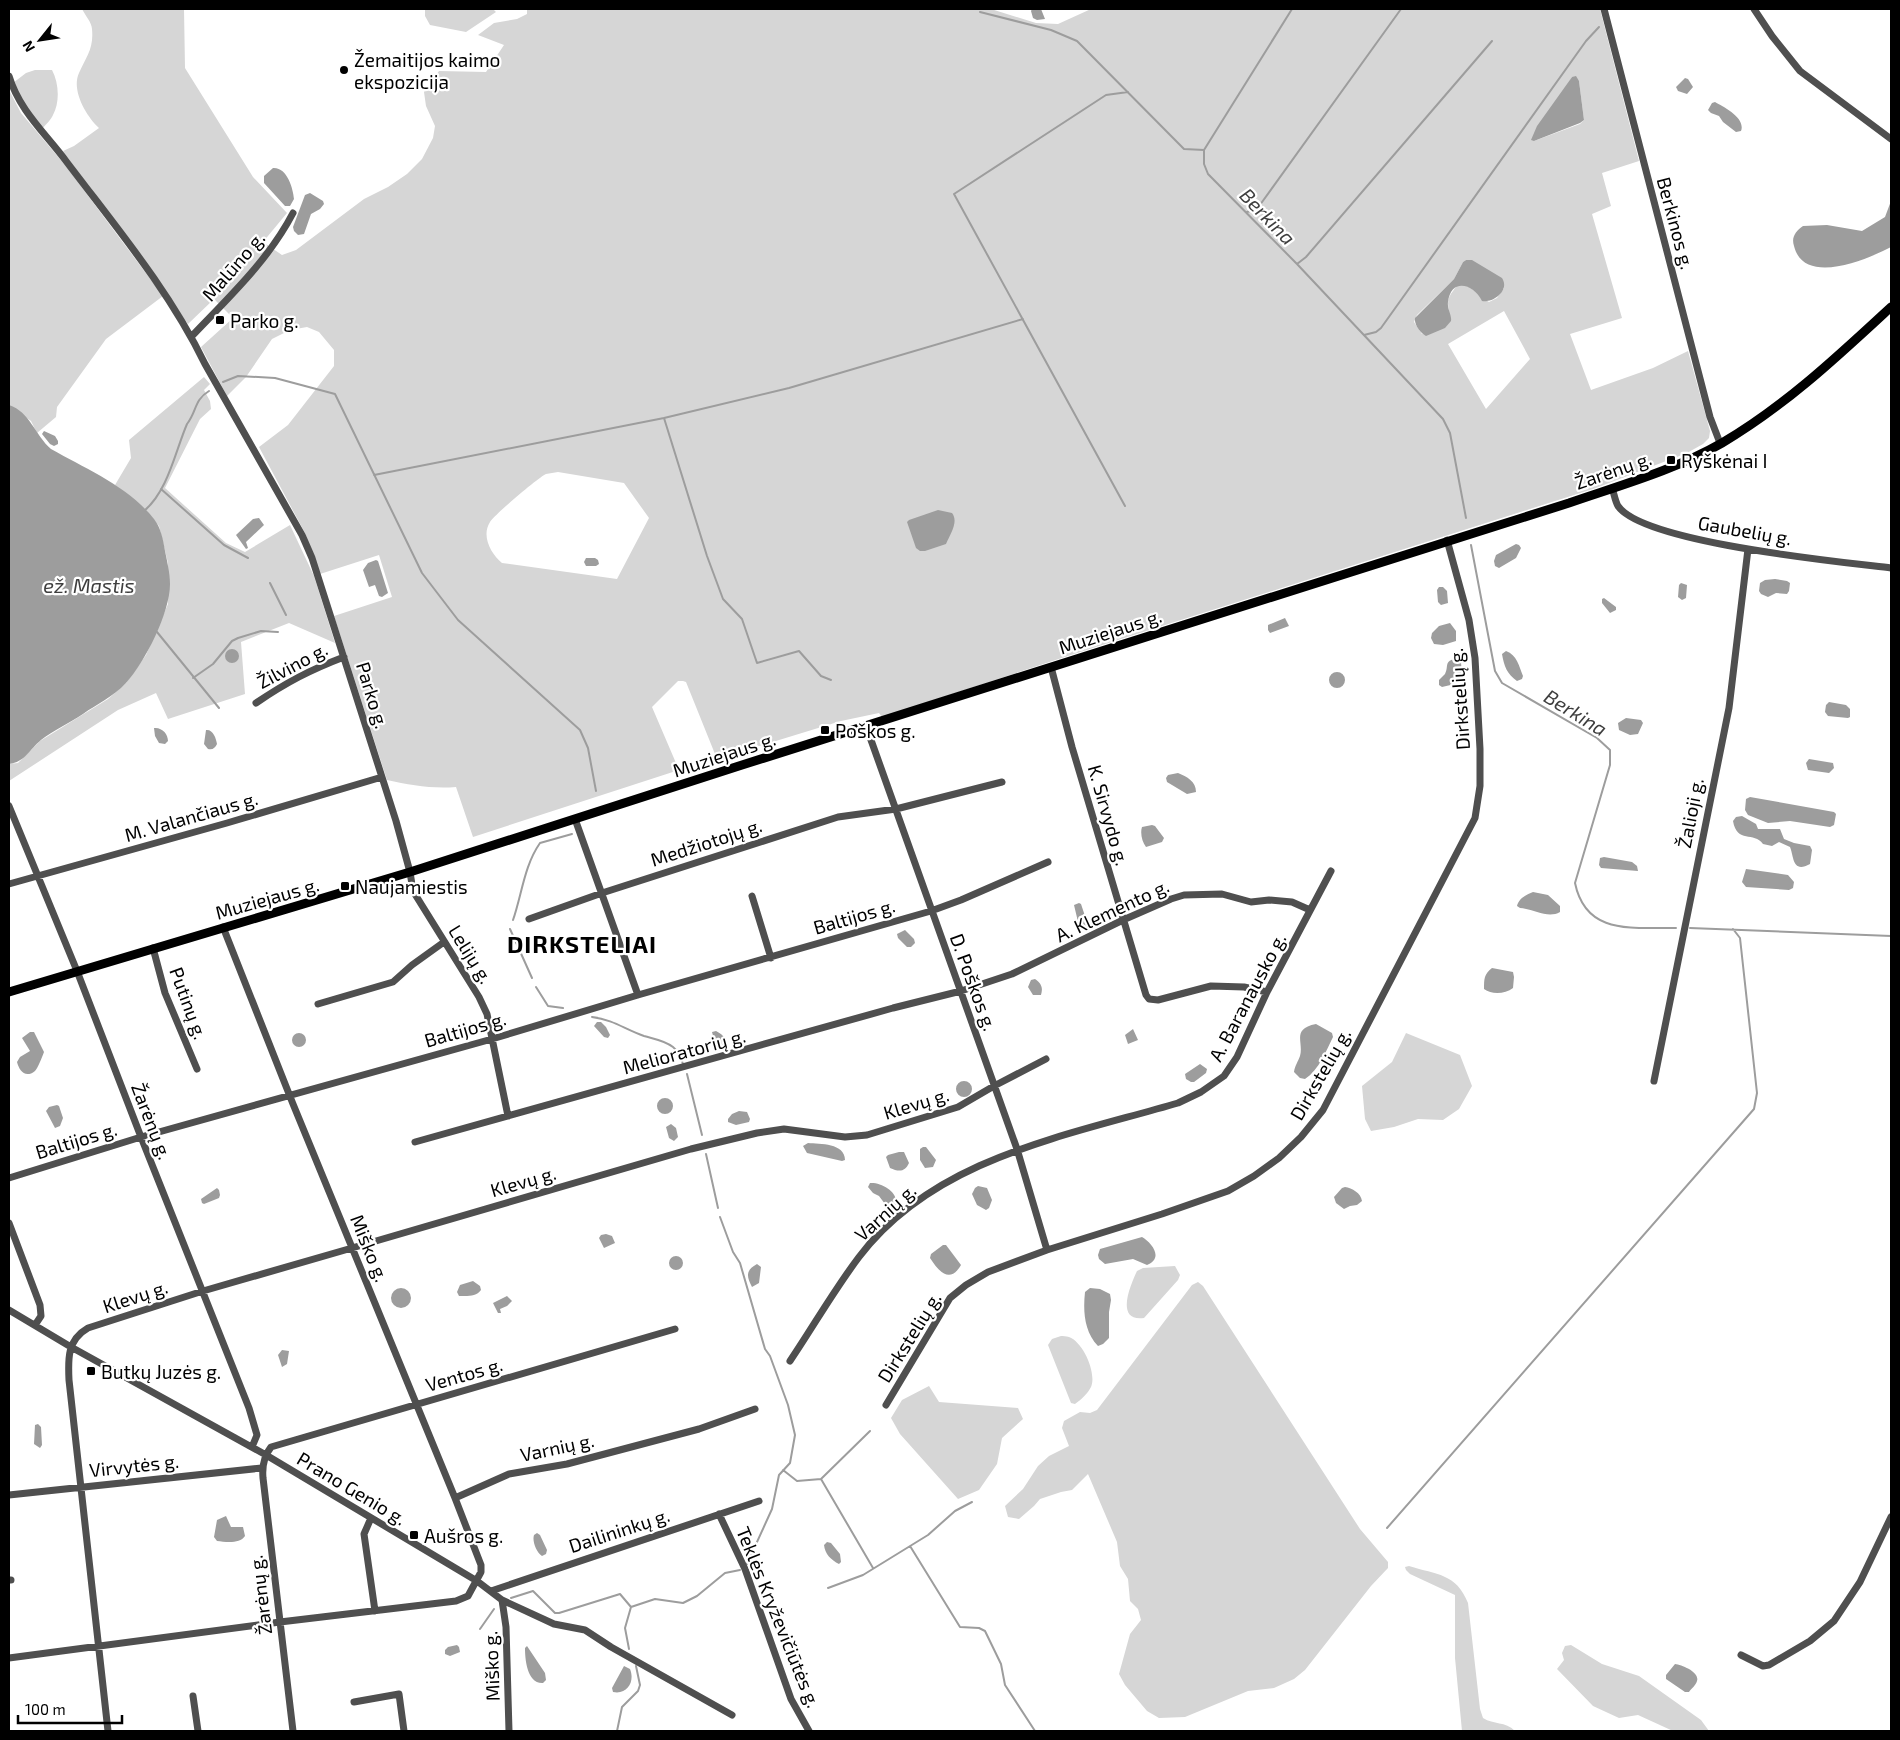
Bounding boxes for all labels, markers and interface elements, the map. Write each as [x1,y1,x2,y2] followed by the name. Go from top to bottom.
[15,15,65,65] north arrow
[18,38,38,55] text: N
[354,48,500,93] place label: Žemaitijos kaimo ekspozicija
[338,64,350,76] marker: Žemaitijos kaimo ekspozicija
[1653,174,1699,272] street label: Berkinos g.
[1235,183,1301,249] water label: Berkina
[197,227,269,305] street label: Malūno g.
[230,309,299,332] place label: Parko g.
[214,314,226,326] marker: Parko g.
[1572,446,1654,494] street label: Žarėnų g.
[1681,449,1767,472] place label: Ryškėnai I
[1665,454,1677,466] marker: Ryškėnai I
[1696,510,1794,550] street label: Gaubelių g.
[43,573,135,597] water label: ež. Mastis
[1056,604,1164,658] street label: Muziejaus g.
[253,637,331,693] street label: Žilvino g.
[1444,647,1474,751] street label: Dirkstelių g.
[352,659,394,731] street label: Parko g.
[1540,683,1612,741] water label: Berkina
[835,719,916,742] place label: Poškos g.
[819,724,831,736] marker: Poškos g.
[670,727,778,781] street label: Muziejaus g.
[1084,762,1134,868] street label: K. Sirvydo g.
[1672,776,1708,850] street label: Žalioji g.
[122,786,260,846] street label: M. Valančiaus g.
[647,813,765,871] street label: Medžiotojų g.
[212,872,322,924] street label: Muziejaus g.
[1052,874,1172,946] street label: A. Klemento g.
[355,875,468,898] place label: Naujamiestis
[339,880,351,892] marker: Naujamiestis
[810,893,898,939] street label: Baltijos g.
[444,920,498,988] street label: Lelijų g.
[507,929,657,958] district label: DIRKSTELIAI
[1204,929,1290,1065] street label: A. Baranausko g.
[946,930,1002,1034] street label: D. Poškos g.
[165,964,213,1042] street label: Putinų g.
[421,1006,509,1052] street label: Baltijos g.
[620,1024,748,1078] street label: Melioratorių g.
[1285,1024,1355,1124] street label: Dirkstelių g.
[127,1080,177,1162] street label: Žarėnų g.
[881,1082,951,1124] street label: Klevų g.
[32,1117,120,1163] street label: Baltijos g.
[488,1161,558,1201] street label: Klevų g.
[849,1178,921,1246] street label: Varnių g.
[346,1211,394,1285] street label: Miško g.
[100,1275,170,1317] street label: Klevų g.
[872,1288,946,1386] street label: Dirkstelių g.
[423,1352,505,1396] street label: Ventos g.
[101,1360,221,1383] place label: Butkų Juzės g.
[85,1365,97,1377] marker: Butkų Juzės g.
[518,1428,596,1466] street label: Varnių g.
[293,1446,411,1530] street label: Prano Genio g.
[88,1449,180,1481] street label: Virvytės g.
[566,1503,672,1557] street label: Dailininkų g.
[732,1523,826,1711] street label: Teklės Kryževičiūtės g.
[424,1524,503,1547] place label: Aušros g.
[408,1529,420,1541] marker: Aušros g.
[244,1554,276,1636] street label: Žarėnų g.
[478,1630,504,1702] street label: Miško g.
[18,1692,121,1724] scale bar
[25,1700,66,1718] text: 100 m

